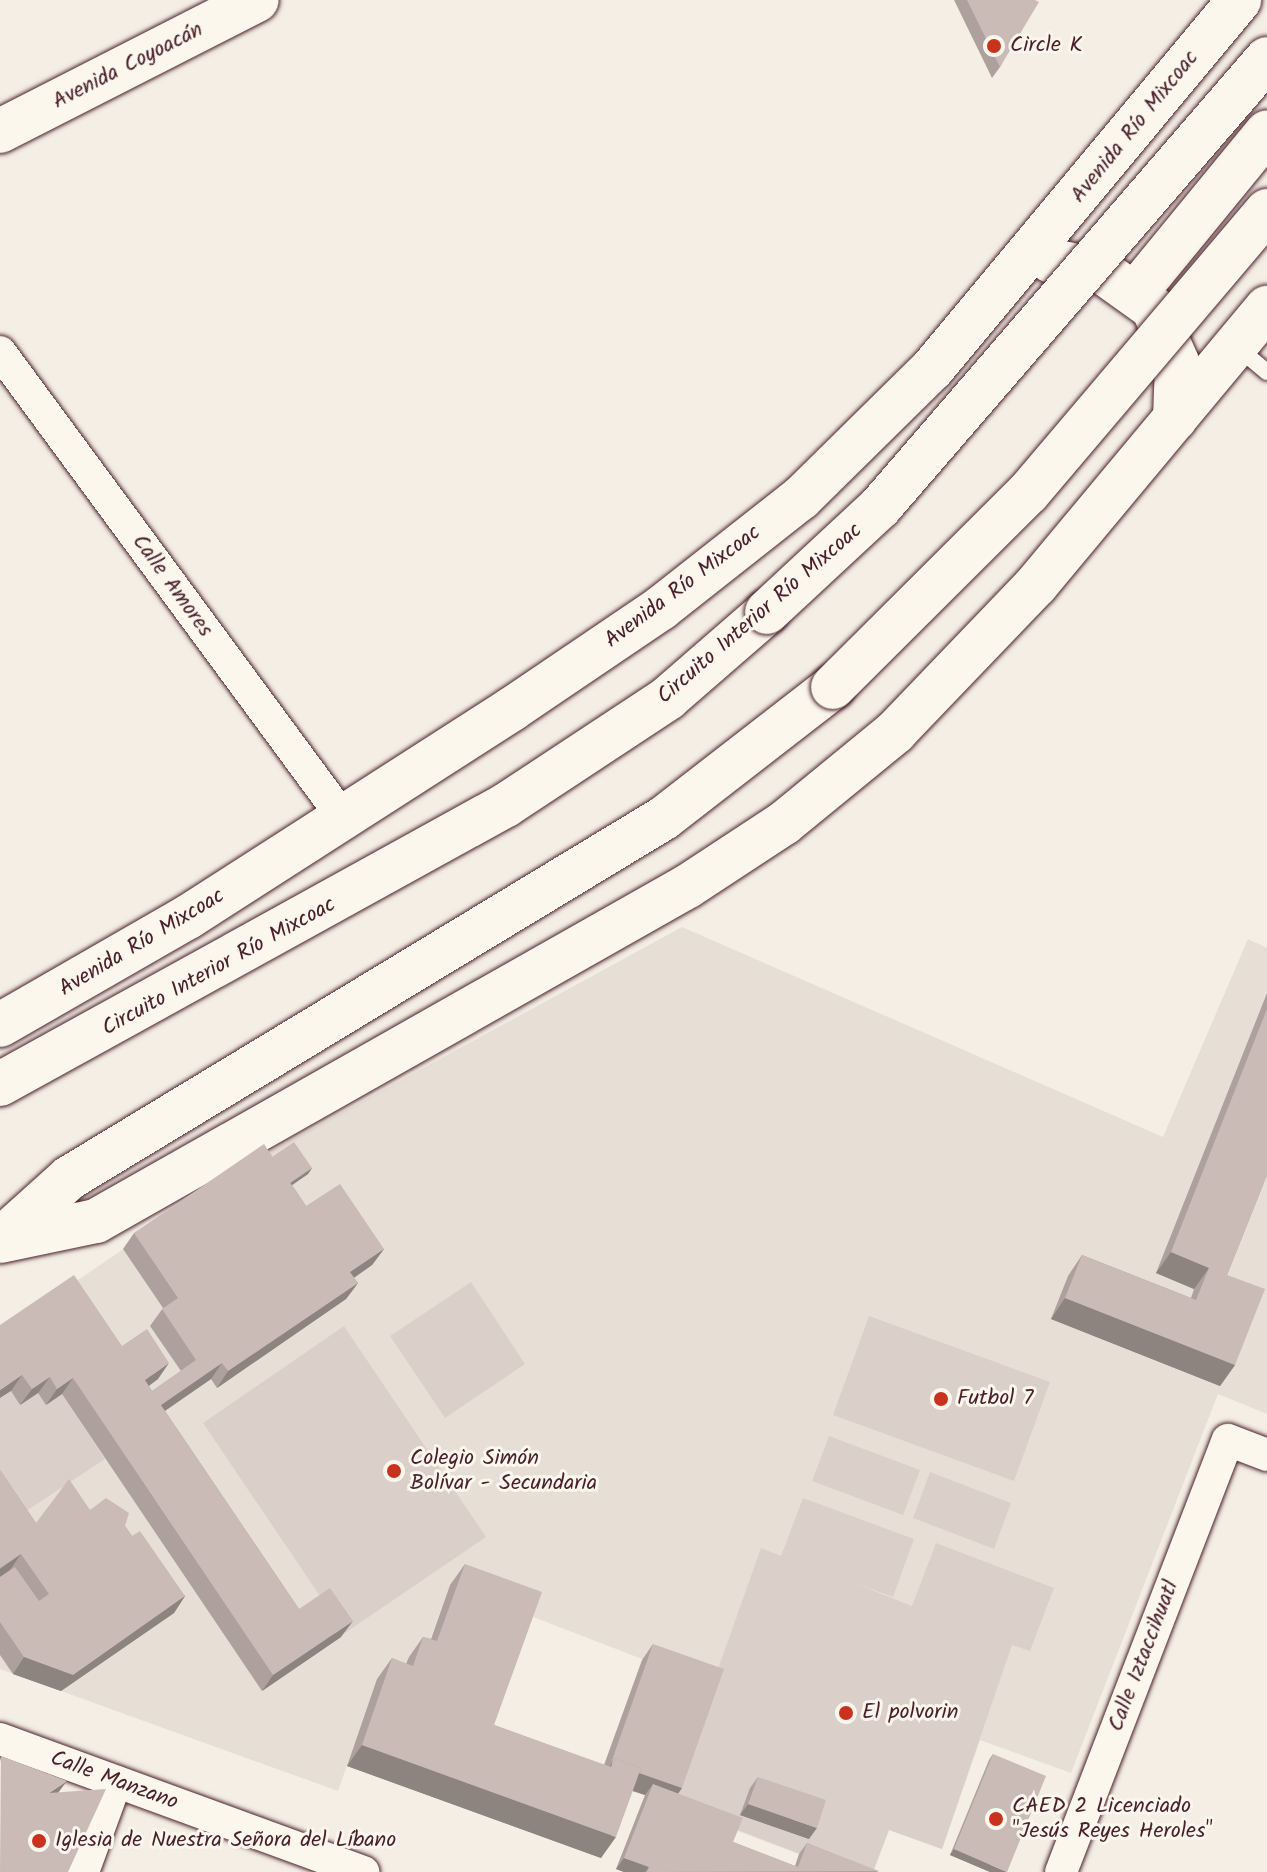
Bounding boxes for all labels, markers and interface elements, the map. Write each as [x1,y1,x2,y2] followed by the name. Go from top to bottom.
[48,17,208,115] street label: Avenida Coyoacán
[1010,33,1083,59] place label: Circle K
[985,37,1003,55] marker: Circle K
[1065,45,1205,209] street label: Avenida Río Mixcoac
[652,518,868,710] street label: Circuito Interior Río Mixcoac
[600,520,766,654] street label: Avenida Río Mixcoac
[126,530,218,642] street label: Calle Amores
[54,883,230,1003] street label: Avenida Río Mixcoac
[98,892,340,1042] street label: Circuito Interior Río Mixcoac
[957,1386,1033,1412] place label: Futbol 7
[932,1390,950,1408] marker: Futbol 7
[410,1445,597,1496] place label: Colegio Simón Bolívar - Secundaria
[385,1462,403,1480] marker: Colegio Simón Bolívar - Secundaria
[1103,1577,1185,1735] street label: Calle Iztaccihuatl
[862,1700,958,1726] place label: El polvorin
[837,1704,855,1722] marker: El polvorin
[46,1746,182,1816] street label: Calle Manzano
[1012,1793,1213,1844] place label: CAED 2 Licenciado "Jesús Reyes Heroles"
[987,1810,1005,1828] marker: CAED 2 Licenciado "Jesús Reyes Heroles"
[55,1828,396,1854] place label: Iglesia de Nuestra Señora del Líbano
[30,1832,48,1850] marker: Iglesia de Nuestra Señora del Líbano

